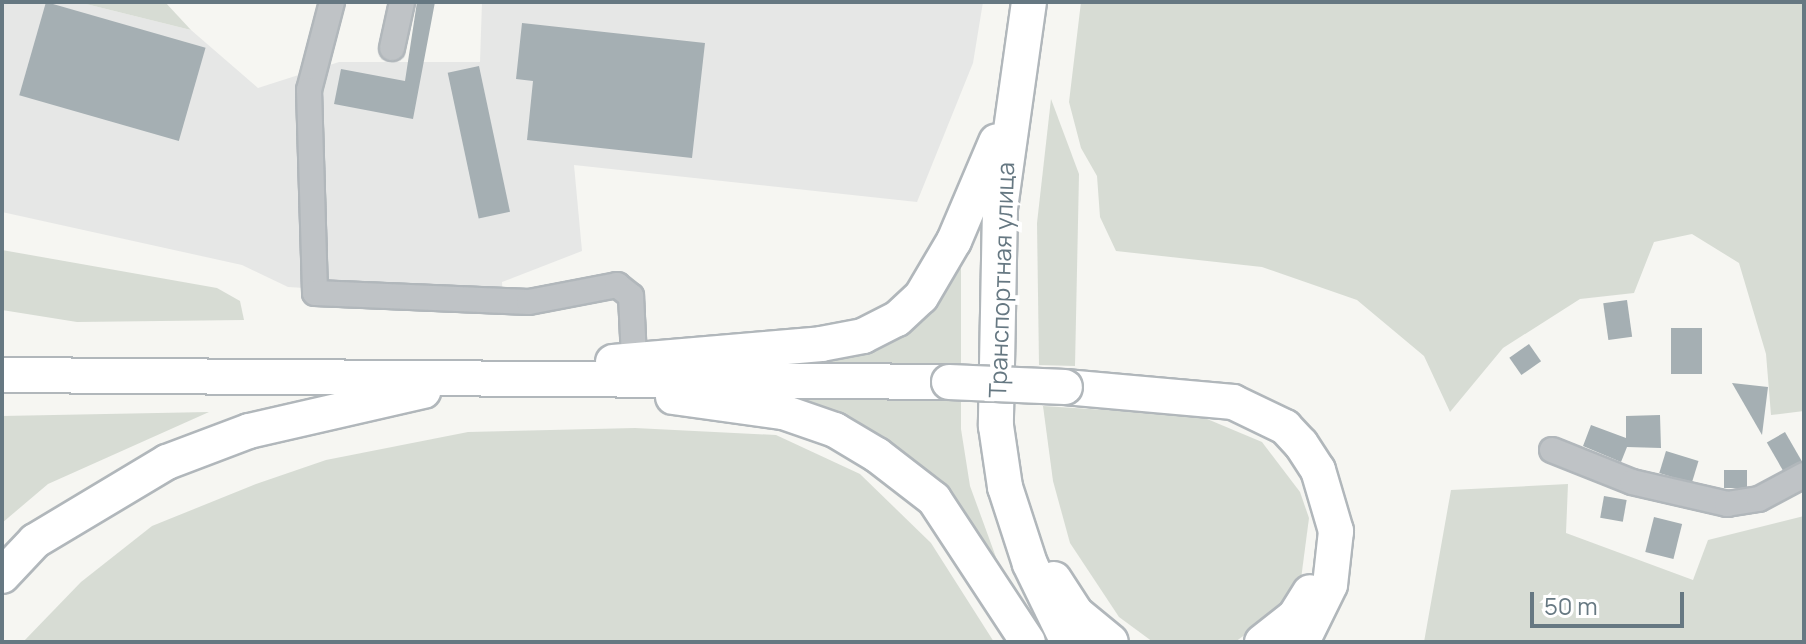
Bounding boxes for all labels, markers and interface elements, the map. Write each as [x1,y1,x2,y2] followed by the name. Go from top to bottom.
[982,162,1020,398] street label: Транспортная улица
[1534,576,1688,626] scale bar
[1544,589,1598,622] text: 50 m

